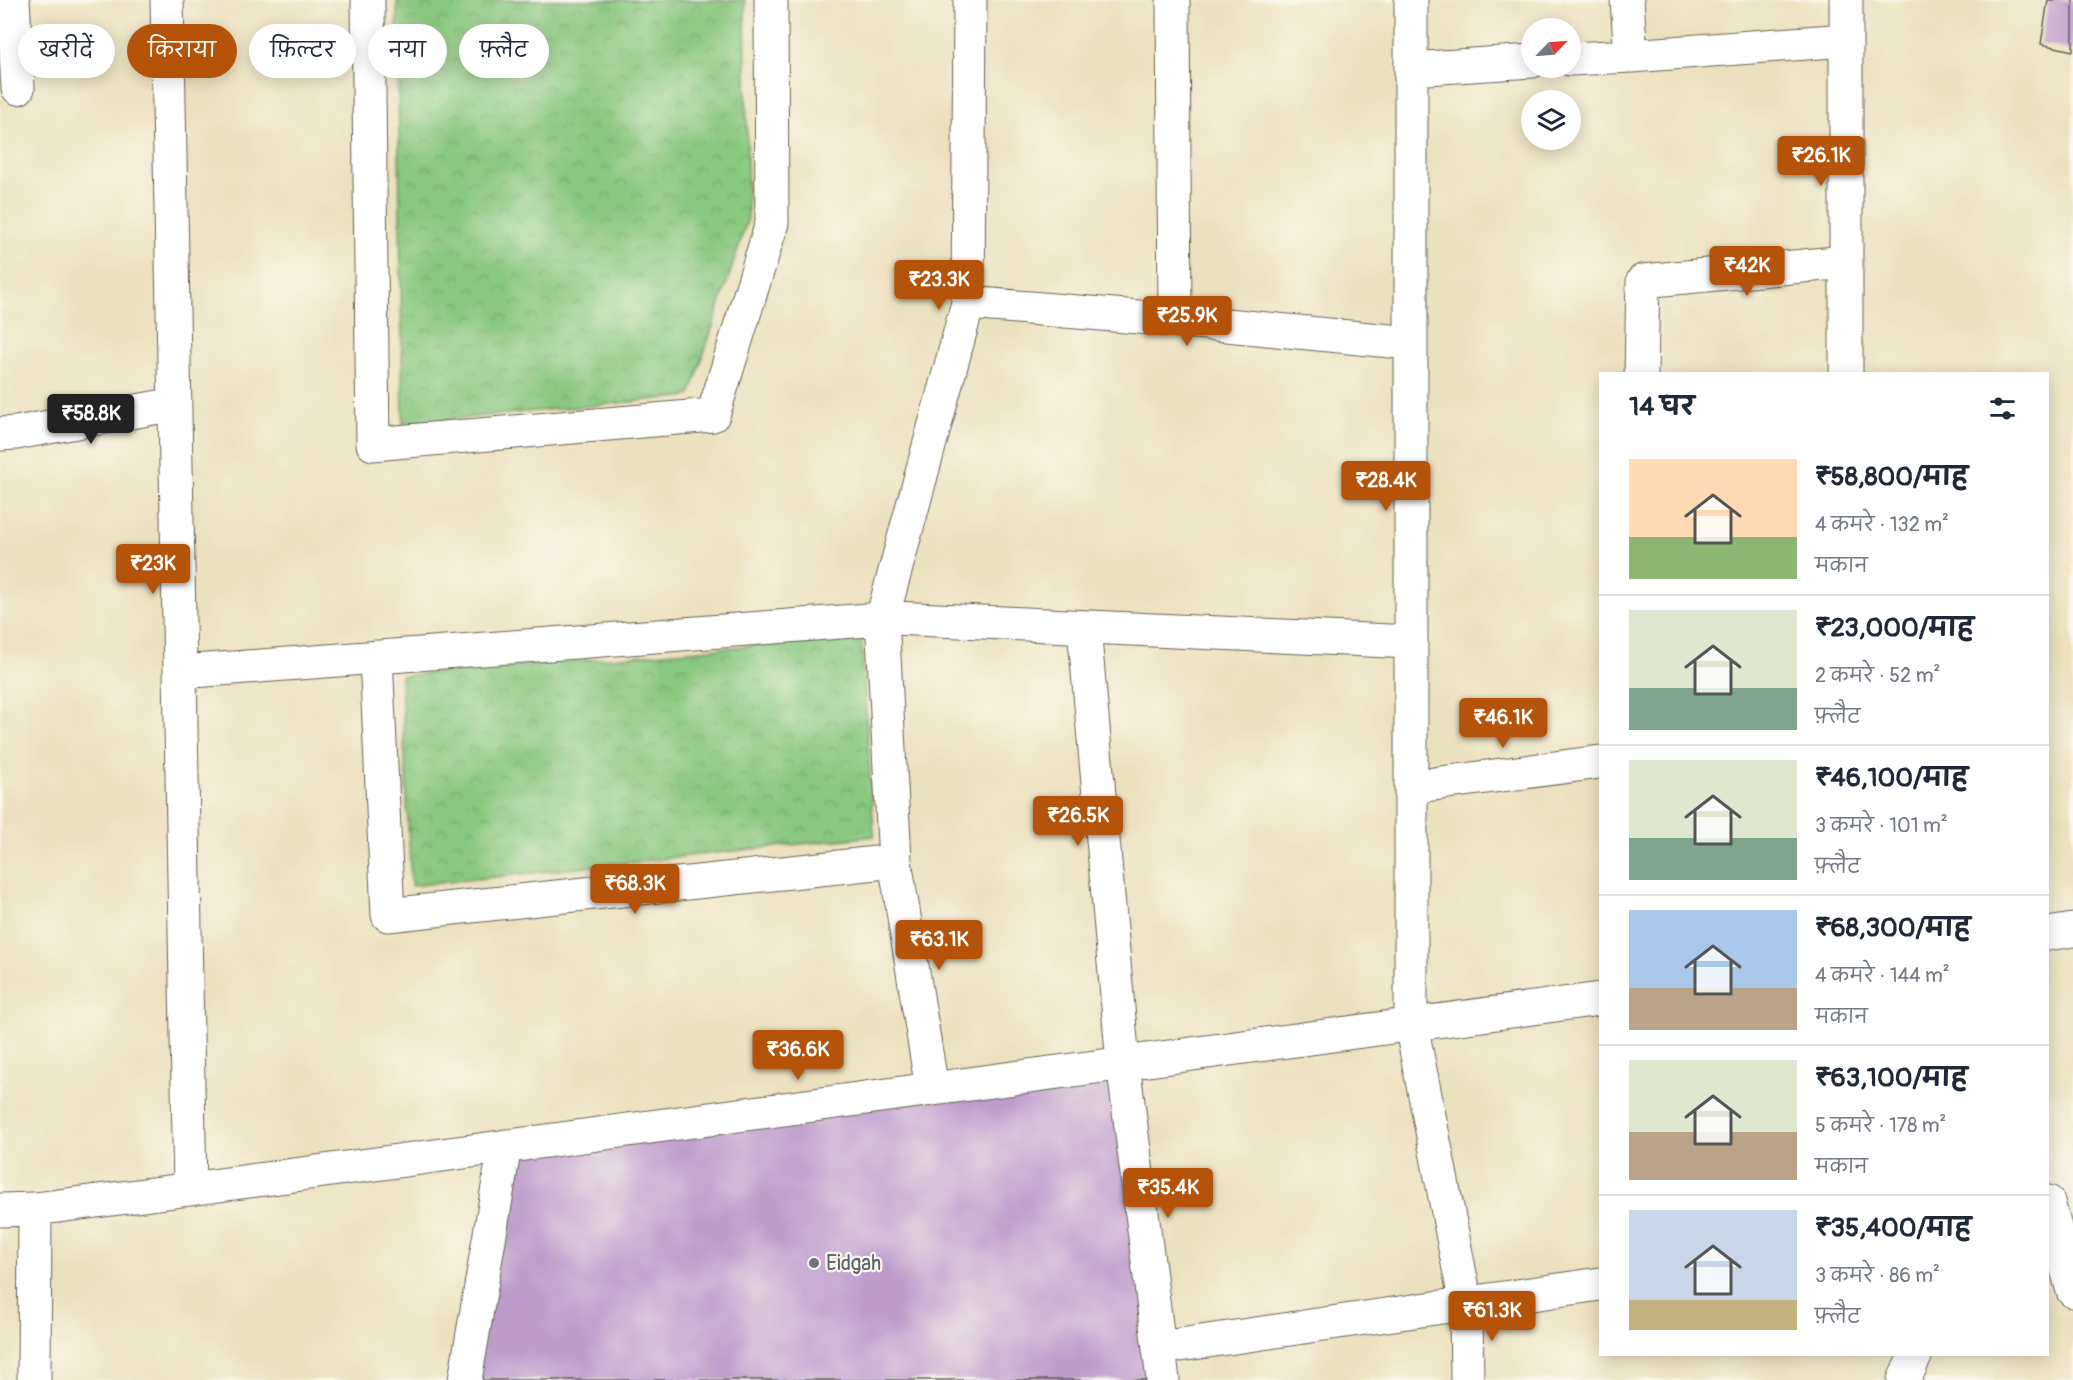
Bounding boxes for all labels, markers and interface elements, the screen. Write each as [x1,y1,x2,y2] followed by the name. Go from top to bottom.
[1521,18,1581,78] north arrow
[1521,18,1581,150] map controls
[18,24,115,78] chip: खरीदें
[127,24,237,78] chip: किराया
[249,24,356,78] chip: फ़िल्टर
[368,24,447,78] chip: नया
[459,24,549,78] chip: फ़्लैट
[1521,90,1581,150] button: layers
[1772,136,1870,187] pin: ₹26.1K
[1791,143,1851,168] text: ₹26.1K
[1711,246,1783,297] pin: ₹42K
[1724,253,1770,278] text: ₹42K
[890,260,988,311] pin: ₹23.3K
[908,267,970,292] text: ₹23.3K
[1138,296,1236,347] pin: ₹25.9K
[1157,303,1217,328] text: ₹25.9K
[1629,391,1695,423] text: 14 घर
[1986,392,2019,425] icon: filters
[42,394,140,445] pin: ₹58.8K
[61,401,121,426] text: ₹58.8K
[1337,461,1435,512] pin: ₹28.4K
[1815,461,1968,493] text: ₹58,800/माह
[1355,468,1417,493] text: ₹28.4K
[1677,483,1749,555] icon: home
[1815,512,1949,537] text: 4 कमरे · 132 m²
[117,544,189,595] pin: ₹23K
[130,551,176,576] text: ₹23K
[1815,553,1868,578] text: मकान
[1815,612,1974,644] text: ₹23,000/माह
[1677,634,1749,706] icon: home
[1815,663,1940,688] text: 2 कमरे · 52 m²
[1454,698,1552,749] pin: ₹46.1K
[1815,704,1861,729] text: फ़्लैट
[1473,705,1533,730] text: ₹46.1K
[1815,762,1968,794] text: ₹46,100/माह
[1677,784,1749,856] icon: home
[1029,796,1127,847] pin: ₹26.5K
[1047,803,1109,828] text: ₹26.5K
[1815,813,1948,838] text: 3 कमरे · 101 m²
[1815,854,1861,879] text: फ़्लैट
[586,864,684,915] pin: ₹68.3K
[604,871,666,896] text: ₹68.3K
[1815,912,1971,944] text: ₹68,300/माह
[890,920,988,971] pin: ₹63.1K
[909,927,969,952] text: ₹63.1K
[1677,934,1749,1006] icon: home
[1815,963,1950,988] text: 4 कमरे · 144 m²
[1815,1004,1868,1029] text: मकान
[749,1030,847,1081] pin: ₹36.6K
[767,1037,829,1062] text: ₹36.6K
[1815,1062,1968,1094] text: ₹63,100/माह
[1677,1084,1749,1156] icon: home
[1815,1113,1946,1138] text: 5 कमरे · 178 m²
[1815,1154,1868,1179] text: मकान
[1119,1168,1217,1219] pin: ₹35.4K
[1137,1175,1199,1200] text: ₹35.4K
[1815,1212,1971,1244] text: ₹35,400/माह
[1677,1234,1749,1306] icon: home
[826,1250,881,1277] place label: Eidgah
[807,1256,821,1270] marker: Eidgah
[1815,1263,1940,1288] text: 3 कमरे · 86 m²
[1443,1291,1541,1342] pin: ₹61.3K
[1462,1298,1522,1323] text: ₹61.3K
[1815,1304,1861,1329] text: फ़्लैट

